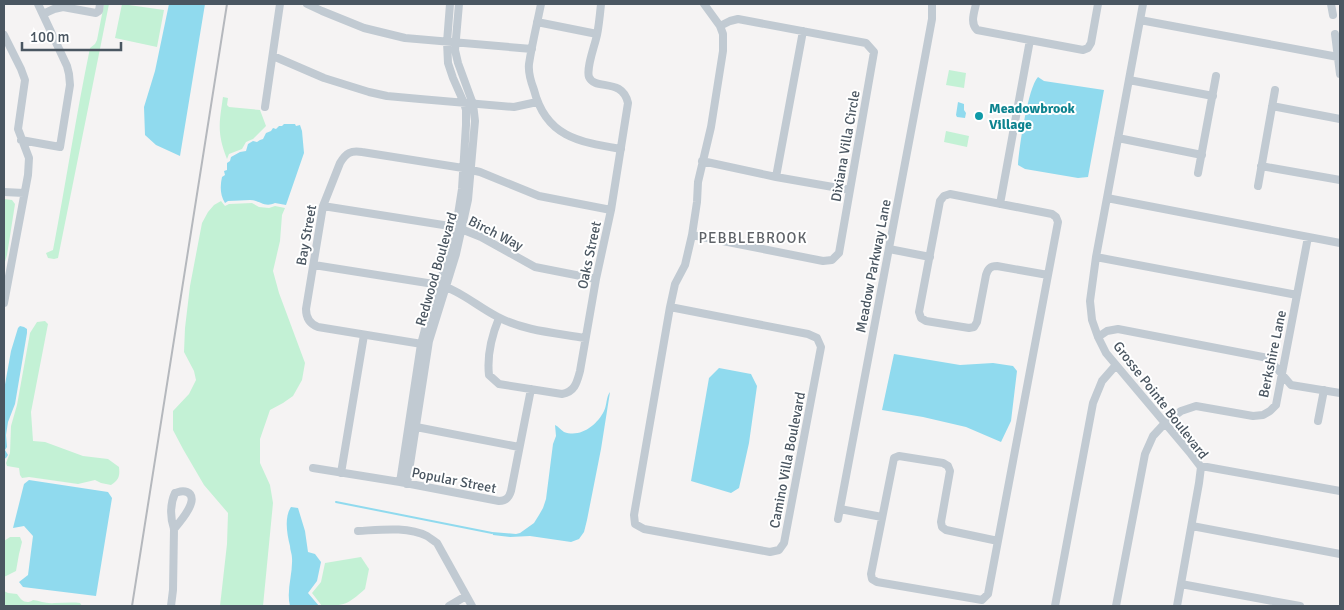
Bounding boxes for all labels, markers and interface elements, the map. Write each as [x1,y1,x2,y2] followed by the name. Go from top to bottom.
[22,20,121,52] scale bar
[30,28,70,46] text: 100 m
[827,89,864,203] street label: Dixiana Villa Circle
[989,100,1076,133] place label: Meadowbrook Village
[973,110,985,122] marker: Meadowbrook Village
[852,198,895,334] street label: Meadow Parkway Lane
[293,203,320,267] street label: Bay Street
[412,210,461,328] street label: Redwood Boulevard
[465,212,526,255] street label: Birch Way
[574,220,605,291] street label: Oaks Street
[699,229,807,247] district label: PEBBLEBROOK
[1255,309,1290,399] street label: Berkshire Lane
[1109,338,1212,463] street label: Grosse Pointe Boulevard
[766,390,809,530] street label: Camino Villa Boulevard
[410,464,498,497] street label: Popular Street

